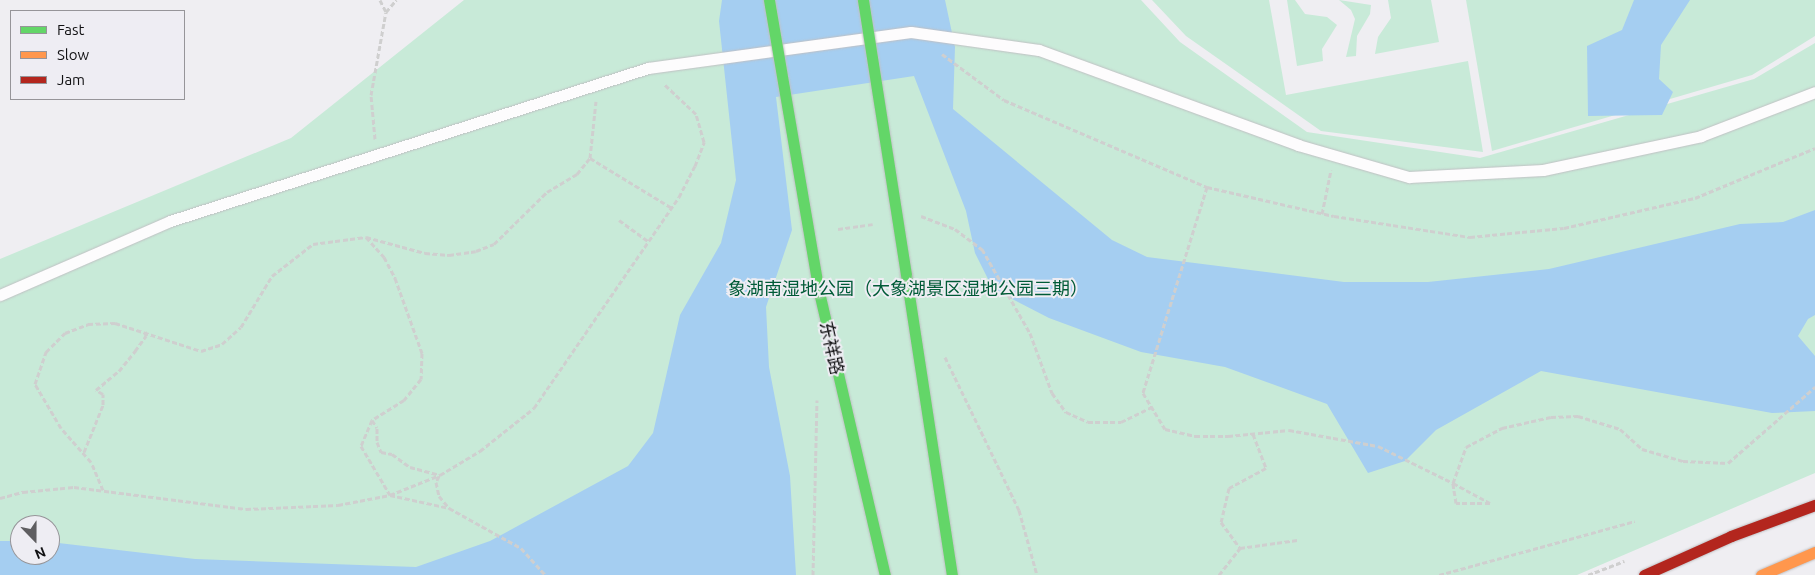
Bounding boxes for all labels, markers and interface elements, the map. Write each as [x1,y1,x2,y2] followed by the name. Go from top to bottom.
[10,10,185,100] legend
[57,21,84,38] text: Fast
[57,46,89,63] text: Slow
[57,71,85,88] text: Jam
[728,277,1088,299] park label: 象湖南湿地公园（大象湖景区湿地公园三期）
[815,319,849,377] street label: 东祥路
[10,515,60,565] north arrow
[32,544,48,562] text: N

